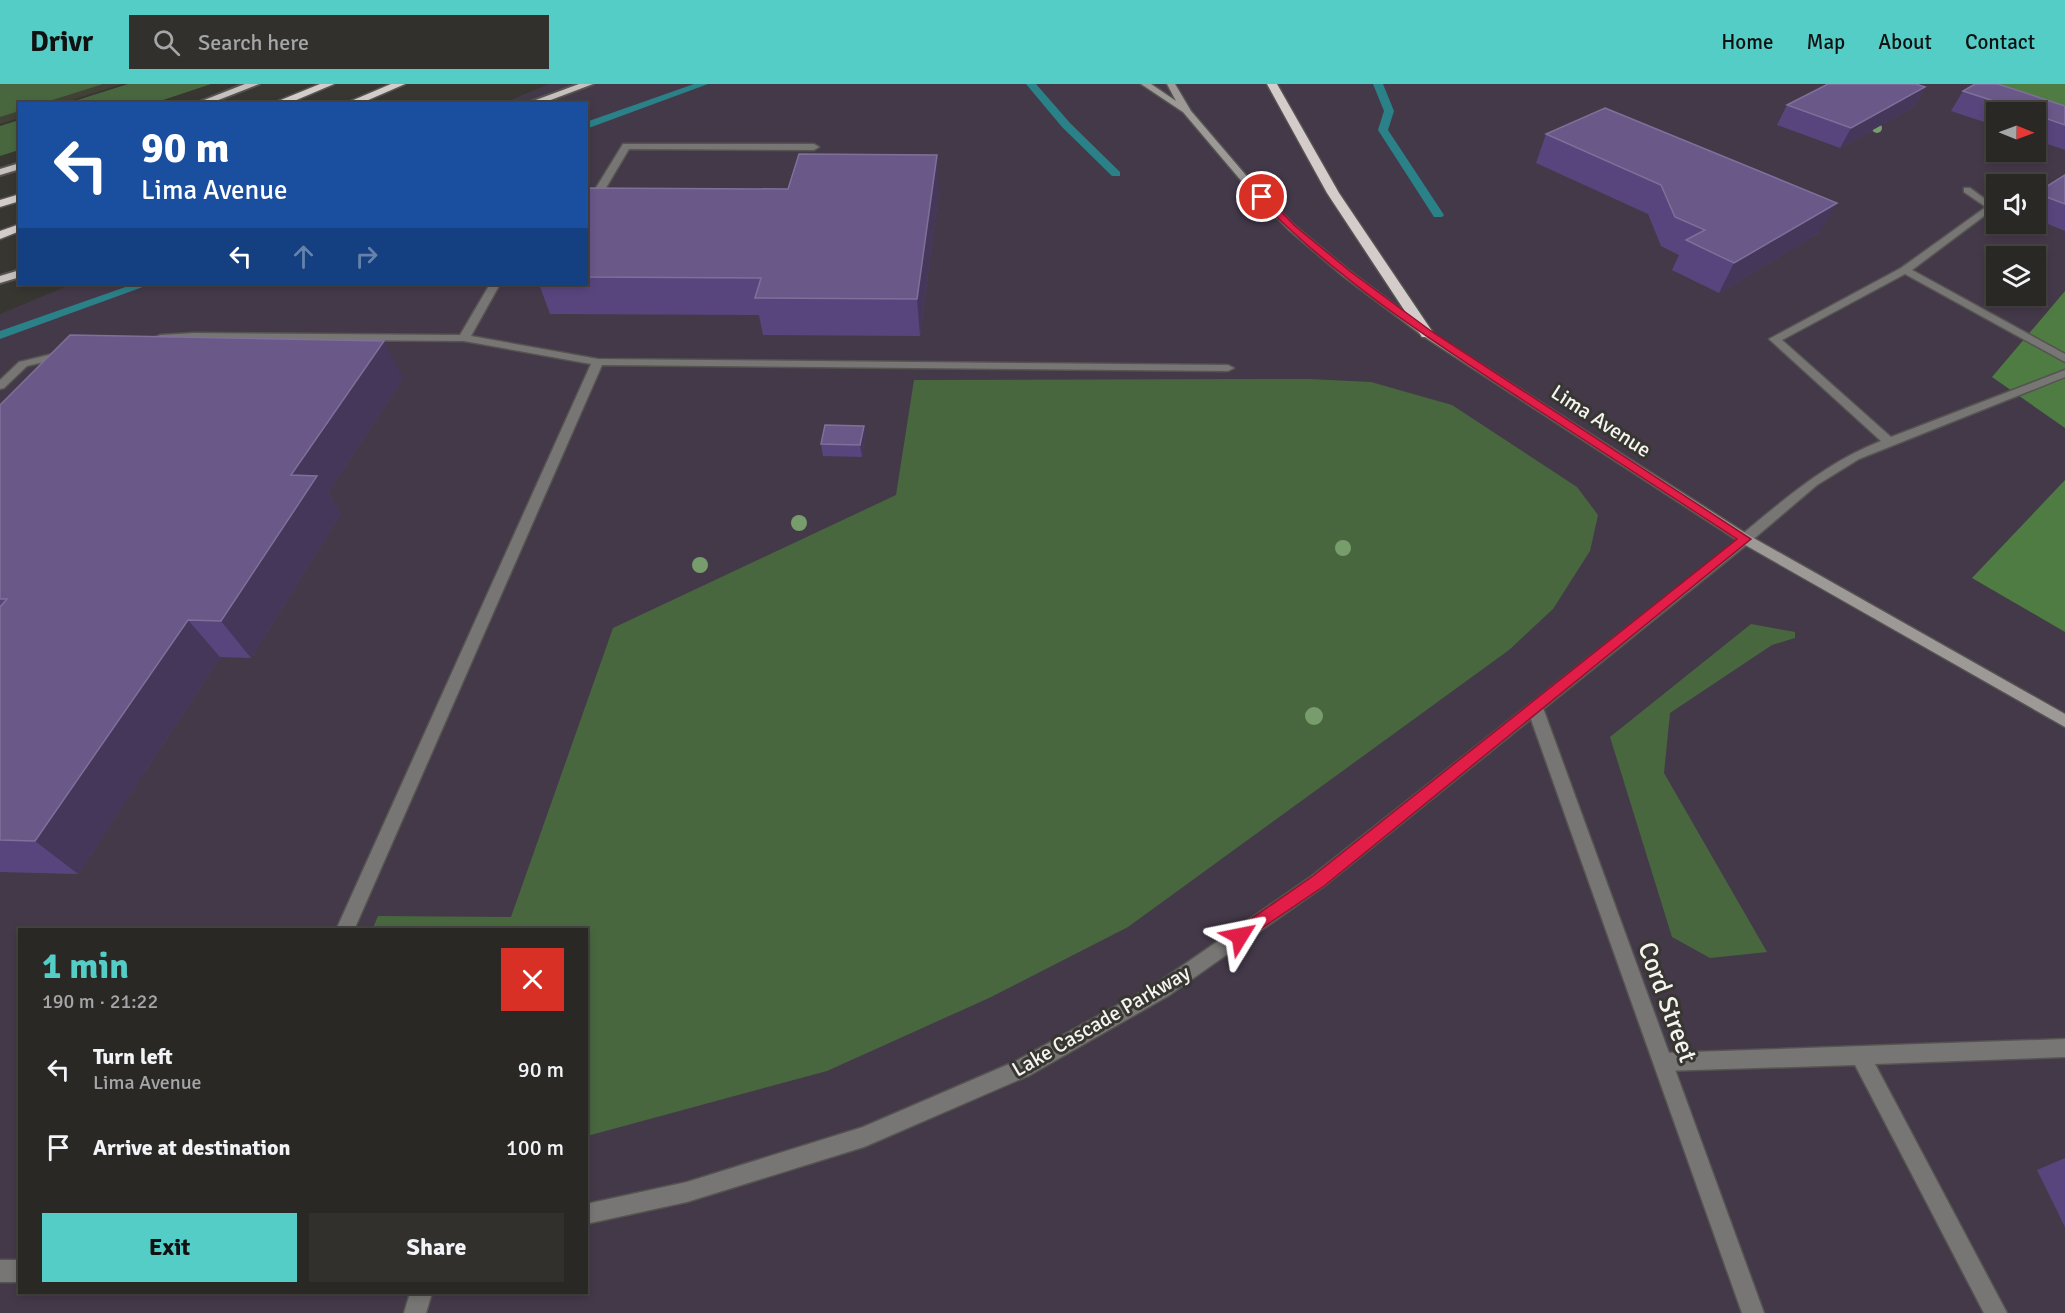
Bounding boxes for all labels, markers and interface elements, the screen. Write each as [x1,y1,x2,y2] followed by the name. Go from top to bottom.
[129,15,549,69] search box
[30,25,93,59] text: Drivr
[150,26,183,59] icon: search
[198,29,309,56] text: Search here
[1721,29,1774,55] text: Home
[1807,29,1845,55] text: Map
[1878,29,1932,55] text: About
[1965,29,2035,55] text: Contact
[1986,102,2046,162] north arrow
[1986,102,2046,306] map controls
[141,123,230,174] text: 90 m
[42,126,120,204] icon: left
[1236,171,1287,222] pin
[141,174,288,207] text: Lima Avenue
[1986,174,2046,234] button: sound
[1245,180,1278,213] icon: arrive
[224,240,257,273] icon: left
[287,240,320,273] icon: ahead
[350,240,383,273] icon: right
[1986,246,2046,306] button: layers
[1546,379,1656,463] street label: Lima Avenue
[1208,904,1272,968] position arrow
[1631,938,1704,1067] street label: Cord Street
[42,944,129,989] text: 1 min
[501,948,564,1011] button: close
[1007,959,1195,1083] street label: Lake Cascade Parkway
[42,989,158,1014] text: 190 m · 21:22
[93,1043,173,1070] text: Turn left
[42,1053,75,1086] icon: left
[518,1056,564,1083] text: 90 m
[93,1070,202,1095] text: Lima Avenue
[42,1131,75,1164] icon: arrive
[93,1134,290,1161] text: Arrive at destination
[506,1134,564,1161] text: 100 m
[42,1213,297,1282] button: Exit
[309,1213,564,1282] button: Share

